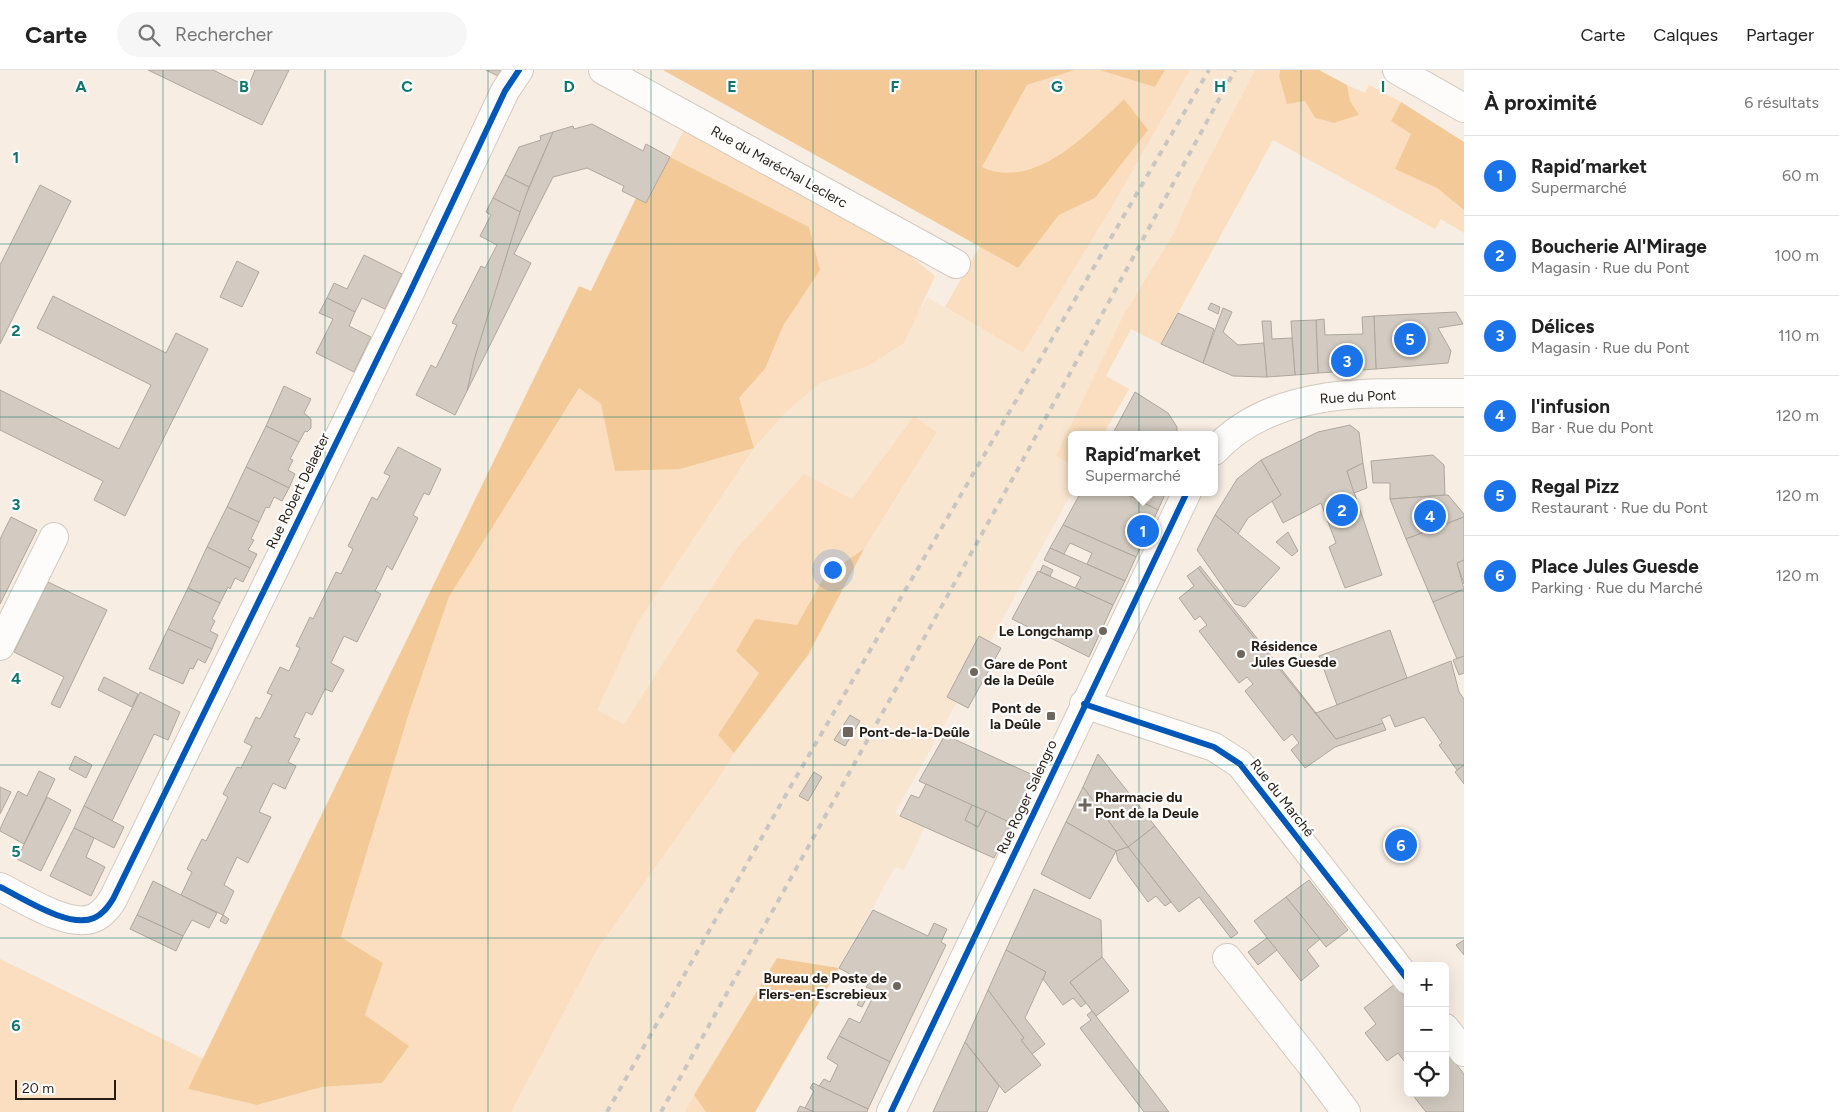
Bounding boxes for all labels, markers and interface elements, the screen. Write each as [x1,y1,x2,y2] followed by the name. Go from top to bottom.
[117,12,467,57] search box
[25,20,87,49] text: Carte
[135,21,163,49] icon: search
[175,23,273,46] text: Rechercher
[1580,24,1625,46] text: Carte
[1653,24,1718,46] text: Calques
[1746,24,1814,46] text: Partager
[75,77,87,96] text: A
[239,77,249,96] text: B
[401,77,413,96] text: C
[563,77,575,96] text: D
[727,77,737,96] text: E
[891,77,900,96] text: F
[1051,77,1063,96] text: G
[1214,77,1226,96] text: H
[1381,77,1385,96] text: I
[1484,90,1597,115] text: À proximité
[1744,93,1819,112] text: 6 résultats
[708,122,850,212] street label: Rue du Maréchal Leclerc
[13,148,19,167] text: 1
[1531,155,1647,178] text: Rapid’market
[1497,166,1503,185] text: 1
[1782,166,1819,185] text: 60 m
[1531,178,1627,197] text: Supermarché
[1531,235,1707,258] text: Boucherie Al'Mirage
[1495,246,1505,265] text: 2
[1774,246,1819,265] text: 100 m
[1531,258,1690,277] text: Magasin · Rue du Pont
[1531,315,1594,338] text: Délices
[1394,320,1426,358] pin: 5
[11,321,21,340] text: 2
[1496,326,1504,345] text: 3
[1778,326,1819,345] text: 110 m
[1531,338,1690,357] text: Magasin · Rue du Pont
[1331,342,1363,380] pin: 3
[1319,387,1397,407] street label: Rue du Pont
[1531,395,1610,418] text: l'infusion
[1495,406,1505,425] text: 4
[1776,406,1819,425] text: 120 m
[1531,418,1654,437] text: Bar · Rue du Pont
[263,430,334,552] street label: Rue Robert Delaeter
[1068,431,1218,496] popup
[1085,443,1201,466] text: Rapid’market
[1085,466,1181,485] text: Supermarché
[1531,475,1619,498] text: Regal Pizz
[1495,486,1505,505] text: 5
[1776,486,1819,505] text: 120 m
[1326,491,1358,529] pin: 2
[12,495,21,514] text: 3
[1414,497,1446,535] pin: 4
[1531,498,1708,517] text: Restaurant · Rue du Pont
[1127,512,1159,550] pin: 1
[1531,555,1699,578] text: Place Jules Guesde
[820,557,846,583] your location
[1495,566,1505,585] text: 6
[1776,566,1819,585] text: 120 m
[1531,578,1703,597] text: Parking · Rue du Marché
[999,623,1093,640] place label: Le Longchamp
[1097,625,1109,637] marker: Le Longchamp
[1251,638,1337,671] place label: Résidence Jules Guesde
[1235,648,1247,660] marker: Résidence Jules Guesde
[984,656,1068,689] place label: Gare de Pont de la Deûle
[968,666,980,678] marker: Gare de Pont de la Deûle
[11,669,21,688] text: 4
[990,700,1041,733] place label: Pont de la Deûle
[1045,710,1057,722] marker: Pont de la Deûle
[859,724,970,741] place label: Pont-de-la-Deûle
[841,725,855,739] marker: Pont-de-la-Deûle
[993,737,1061,857] street label: Rue Roger Salengro
[1246,756,1318,841] street label: Rue du Marché
[1095,789,1199,822] place label: Pharmacie du Pont de la Deule
[1079,799,1091,811] marker: Pharmacie du Pont de la Deule
[1385,826,1417,864] pin: 6
[11,842,21,861] text: 5
[1404,962,1449,1097] map controls
[1404,962,1449,1007] button: +
[758,970,887,1003] place label: Bureau de Poste de Flers-en-Escrebieux
[891,980,903,992] marker: Bureau de Poste de Flers-en-Escrebieux
[1404,1007,1449,1052] button: −
[11,1016,21,1035] text: 6
[1404,1052,1449,1097] button: locate
[15,1077,116,1100] scale bar
[22,1080,54,1097] text: 20 m

